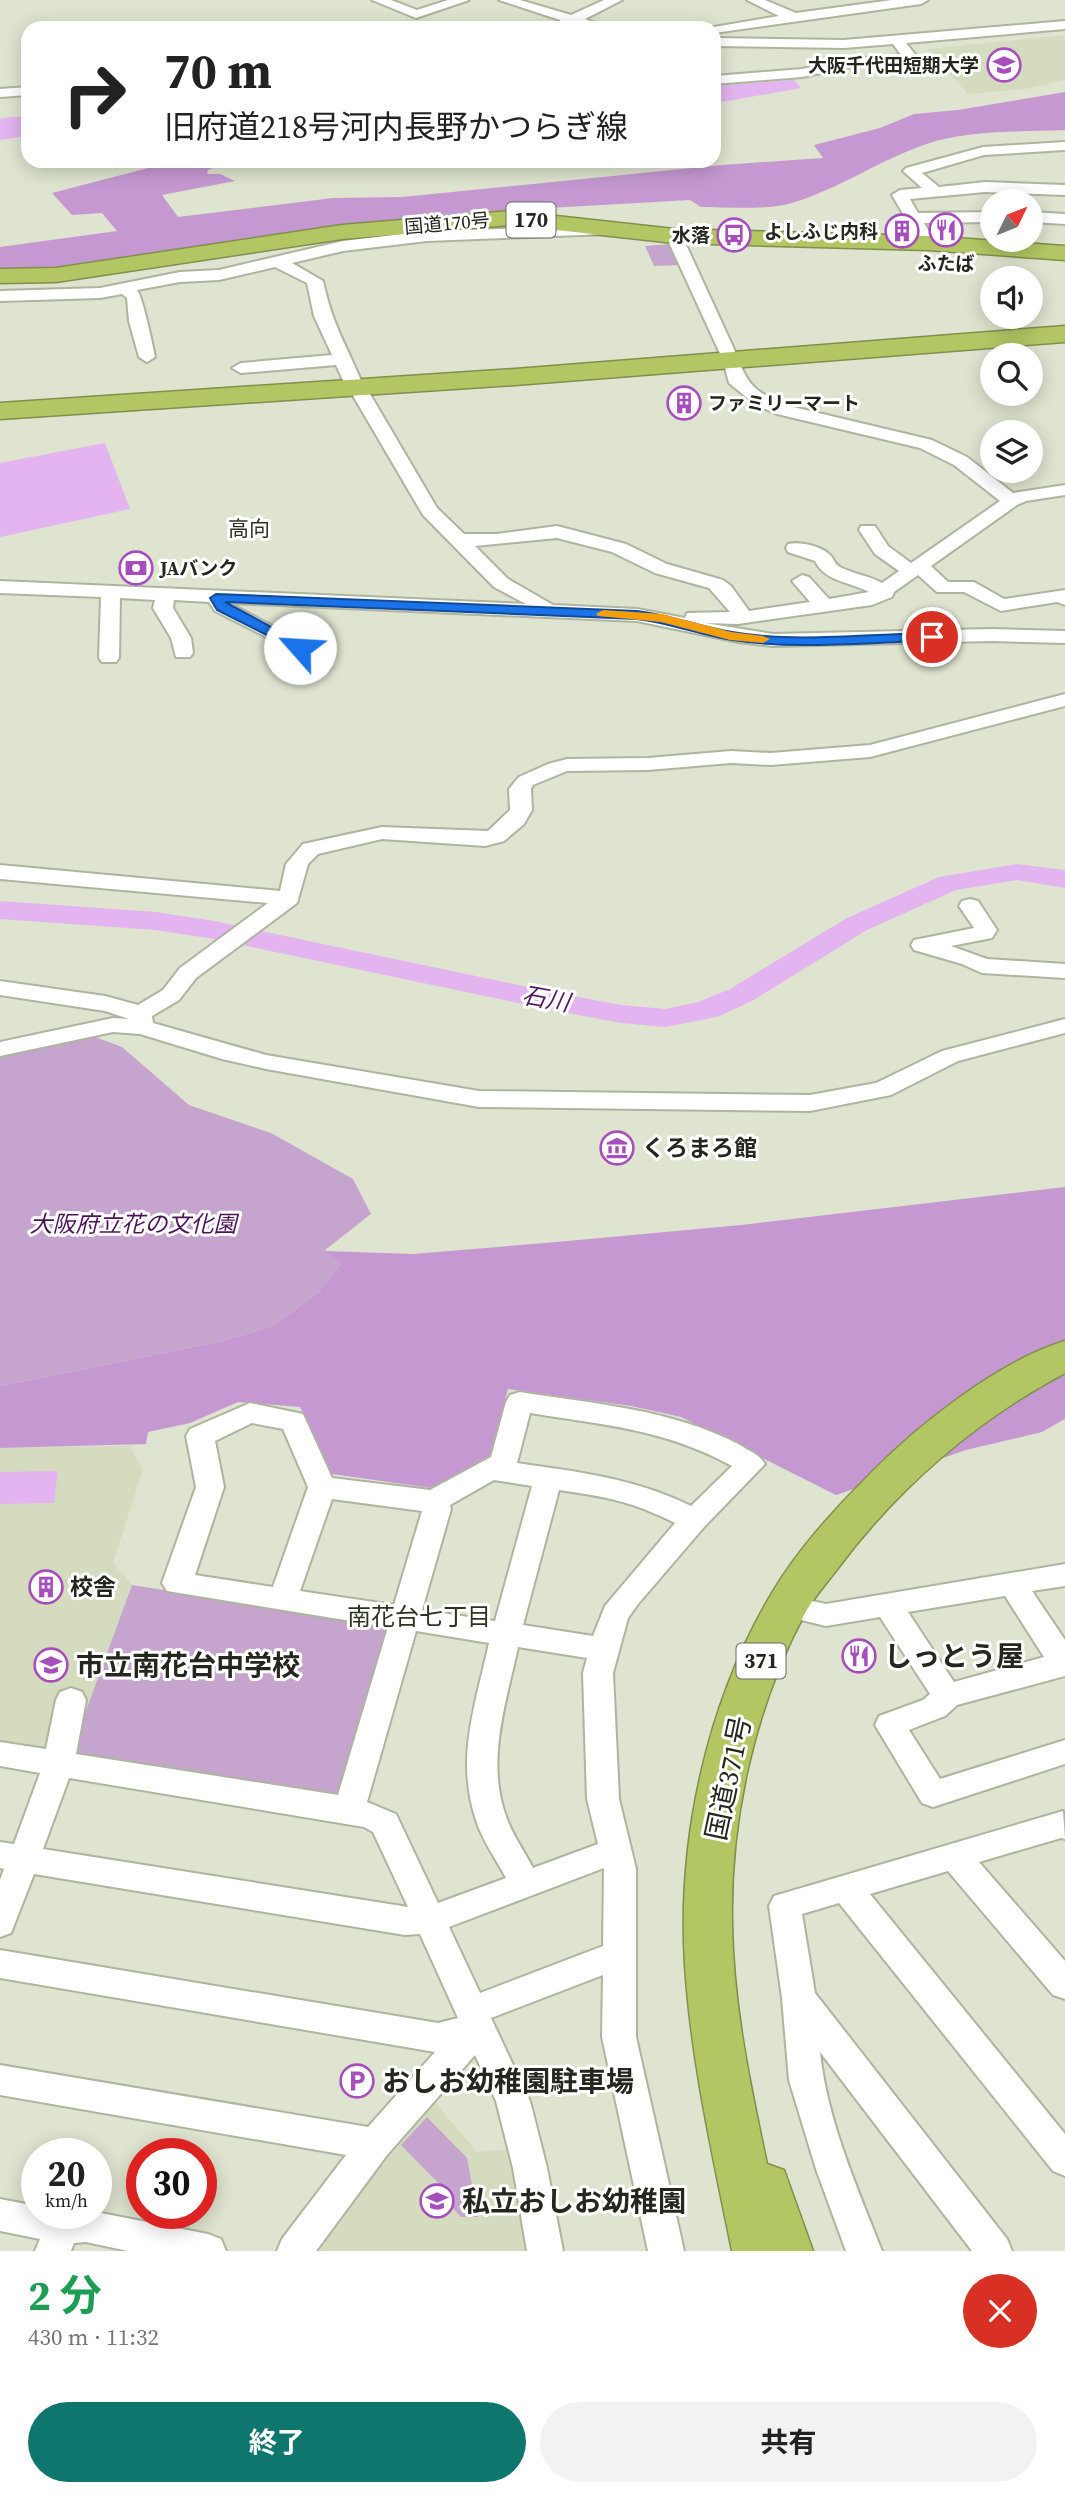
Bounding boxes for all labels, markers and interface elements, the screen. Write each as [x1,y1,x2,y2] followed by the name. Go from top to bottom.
[164,37,272,104] text: 70 m
[985,46,1023,84] school or university icon: 大阪千代田短期大学
[49,49,140,140] icon: right
[808,52,979,78] place label: 大阪千代田短期大学
[164,105,628,149] text: 旧府道218号河内長野かつらぎ線
[980,189,1043,252] north arrow
[980,189,1043,483] map controls
[506,202,556,238] road number: 170
[403,206,491,240] street label: 国道170号
[927,211,965,249] restaurant icon: ふたば
[883,212,921,250] building icon: よしふじ内科
[715,216,753,254] bus stop icon: 水落
[764,218,878,244] place label: よしふじ内科
[672,222,710,248] place label: 水落
[917,250,975,276] place label: ふたば
[980,266,1043,329] button: sound
[980,343,1043,406] button: search
[665,384,703,422] building icon: ファミリーマート
[708,390,860,416] place label: ファミリーマート
[980,420,1043,483] button: layers
[228,514,270,543] district label: 高向
[117,549,155,587] bank icon: JAバンク
[159,555,237,581] place label: JAバンク
[902,607,962,667] pin
[263,611,337,685] position arrow
[913,618,951,656] icon: arrive
[520,978,576,1019] water label: 石川
[598,1129,636,1167] museum icon: くろまろ館
[642,1132,757,1164] place label: くろまろ館
[30,1208,240,1240] park label: 大阪府立花の文化園
[27,1568,65,1606] building icon: 校舎
[70,1571,116,1603] place label: 校舎
[347,1600,491,1633] district label: 南花台七丁目
[840,1637,878,1675] restaurant icon: しっとう屋
[884,1637,1024,1675] place label: しっとう屋
[736,1644,786,1678] road number: 371
[32,1646,70,1684] school or university icon: 市立南花台中学校
[76,1646,300,1684] place label: 市立南花台中学校
[696,1712,760,1844] street label: 国道371号
[338,2062,376,2100] parking icon: おしお幼稚園駐車場
[382,2062,634,2100] place label: おしお幼稚園駐車場
[126,2138,217,2229] speed limit sign: 30
[48,2150,85,2198] text: 20
[418,2182,456,2220] school or university icon: 私立おしお幼稚園
[462,2182,686,2220] place label: 私立おしお幼稚園
[45,2188,88,2213] text: km/h
[28,2266,102,2324] text: 2 分
[963,2274,1037,2348] button: close
[28,2321,159,2353] text: 430 m · 11:32
[28,2402,526,2482] button: 終了
[540,2402,1037,2482] button: 共有

